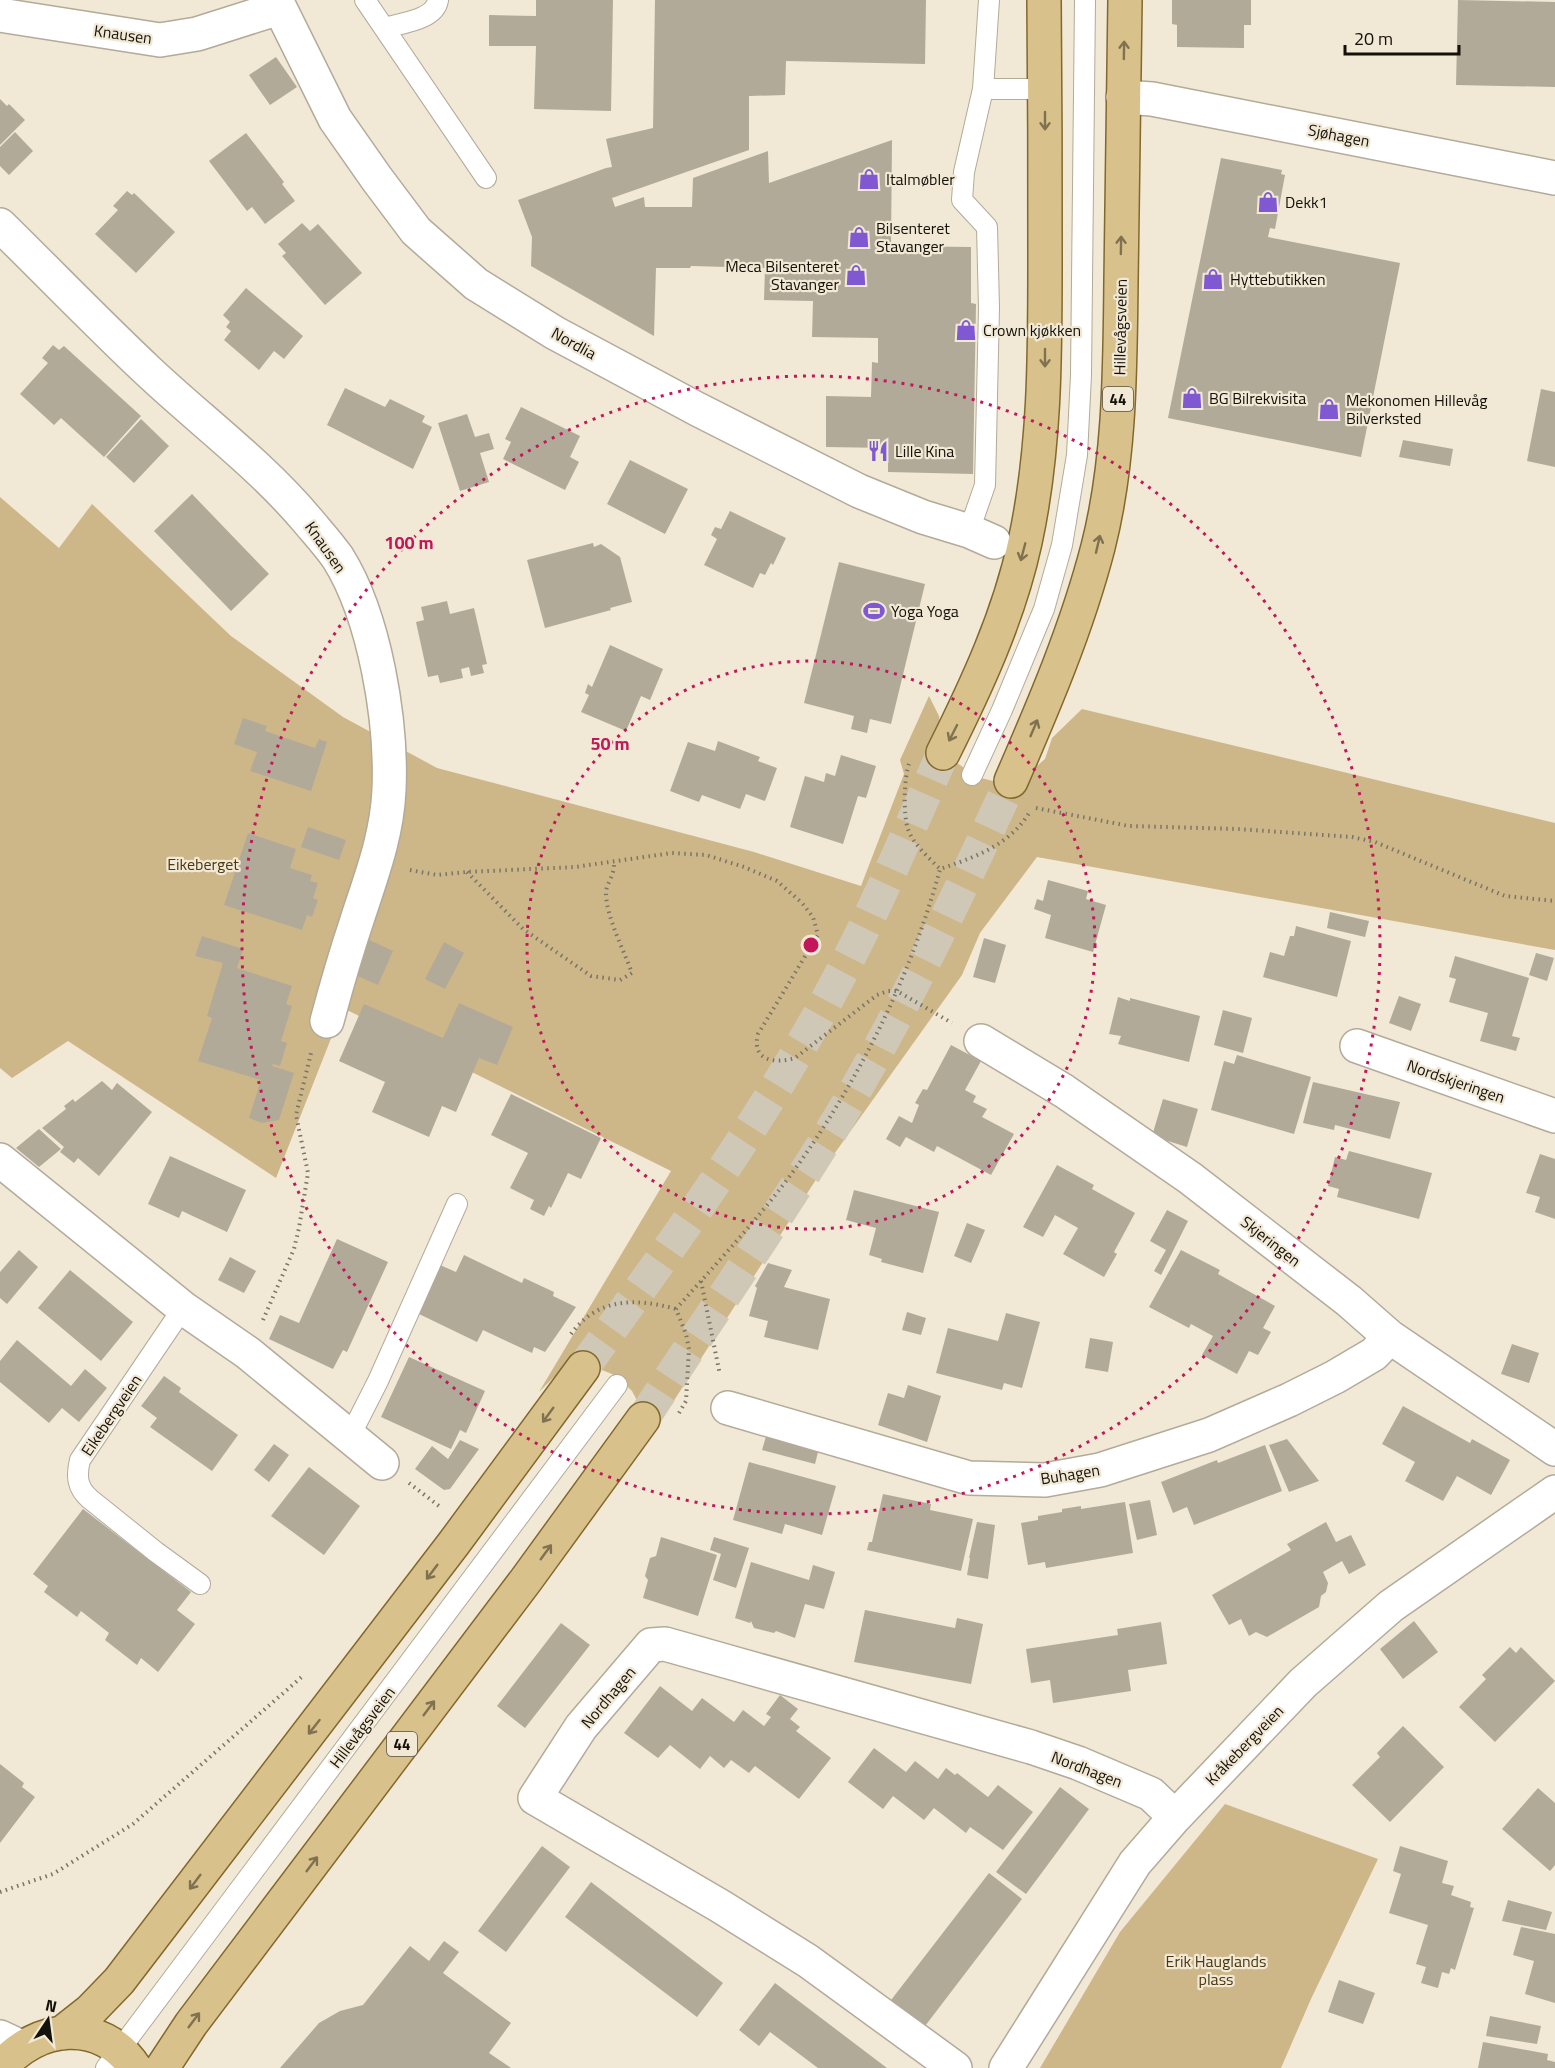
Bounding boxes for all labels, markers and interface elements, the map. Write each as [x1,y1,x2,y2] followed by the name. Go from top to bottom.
[92,18,154,50] street label: Knausen
[1345,18,1459,56] scale bar
[1354,25,1393,52] text: 20 m
[1118,41,1130,61] one-way arrow
[1039,111,1051,131] one-way arrow
[1306,117,1372,153] street label: Sjøhagen
[857,167,881,191] shop icon: Italmøbler
[886,167,955,191] place label: Italmøbler
[1256,190,1280,214] shop icon: Dekk1
[1285,190,1328,214] place label: Dekk1
[876,216,950,258] place label: Bilsenteret Stavanger
[847,225,871,249] shop icon: Bilsenteret Stavanger
[1115,236,1127,256] one-way arrow
[725,254,839,296] place label: Meca Bilsenteret Stavanger
[844,263,868,287] shop icon: Meca Bilsenteret Stavanger
[1201,267,1225,291] shop icon: Hyttebutikken
[1230,267,1326,291] place label: Hyttebutikken
[1107,279,1133,375] street label: Hillevågsveien
[954,318,978,342] shop icon: Crown kjøkken
[983,318,1081,342] place label: Crown kjøkken
[547,321,601,365] street label: Nordlia
[1039,348,1051,368] one-way arrow
[1180,386,1204,410] shop icon: BG Bilrekvisita
[1209,386,1306,410] place label: BG Bilrekvisita
[1103,387,1133,411] road number: 44
[1346,388,1487,430] place label: Mekonomen Hillevåg Bilverksted
[1317,397,1341,421] shop icon: Mekonomen Hillevåg Bilverksted
[866,439,890,463] restaurant icon: Lille Kina
[895,439,954,463] place label: Lille Kina
[299,516,353,578] street label: Knausen
[384,529,434,556] text: 100 m
[1093,534,1104,554] one-way arrow
[1016,542,1028,561] one-way arrow
[862,599,886,623] sports icon: Yoga Yoga
[891,599,959,623] place label: Yoga Yoga
[1029,719,1040,737] one-way arrow
[946,724,958,742] one-way arrow
[590,730,630,757] text: 50 m
[167,852,239,876] park label: Eikeberget
[801,935,821,955] centre of rings
[1404,1053,1508,1109] street label: Nordskjeringen
[1236,1210,1306,1272] street label: Skjeringen
[75,1369,147,1461] street label: Eikebergveien
[542,1407,554,1423] one-way arrow
[1039,1457,1101,1491] street label: Buhagen
[540,1545,552,1561] one-way arrow
[426,1564,438,1580] one-way arrow
[575,1661,641,1733] street label: Nordhagen
[323,1681,401,1773] street label: Hillevågsveien
[1199,1699,1289,1791] street label: Kråkebergveien
[422,1700,435,1716] one-way arrow
[307,1719,320,1735] one-way arrow
[387,1732,417,1756] road number: 44
[1048,1744,1126,1794] street label: Nordhagen
[306,1856,318,1872] one-way arrow
[188,1874,201,1890] one-way arrow
[1166,1949,1266,1991] park label: Erik Hauglands plass
[18,1990,78,2050] north arrow
[43,1992,59,2018] text: N
[188,2012,201,2028] one-way arrow

